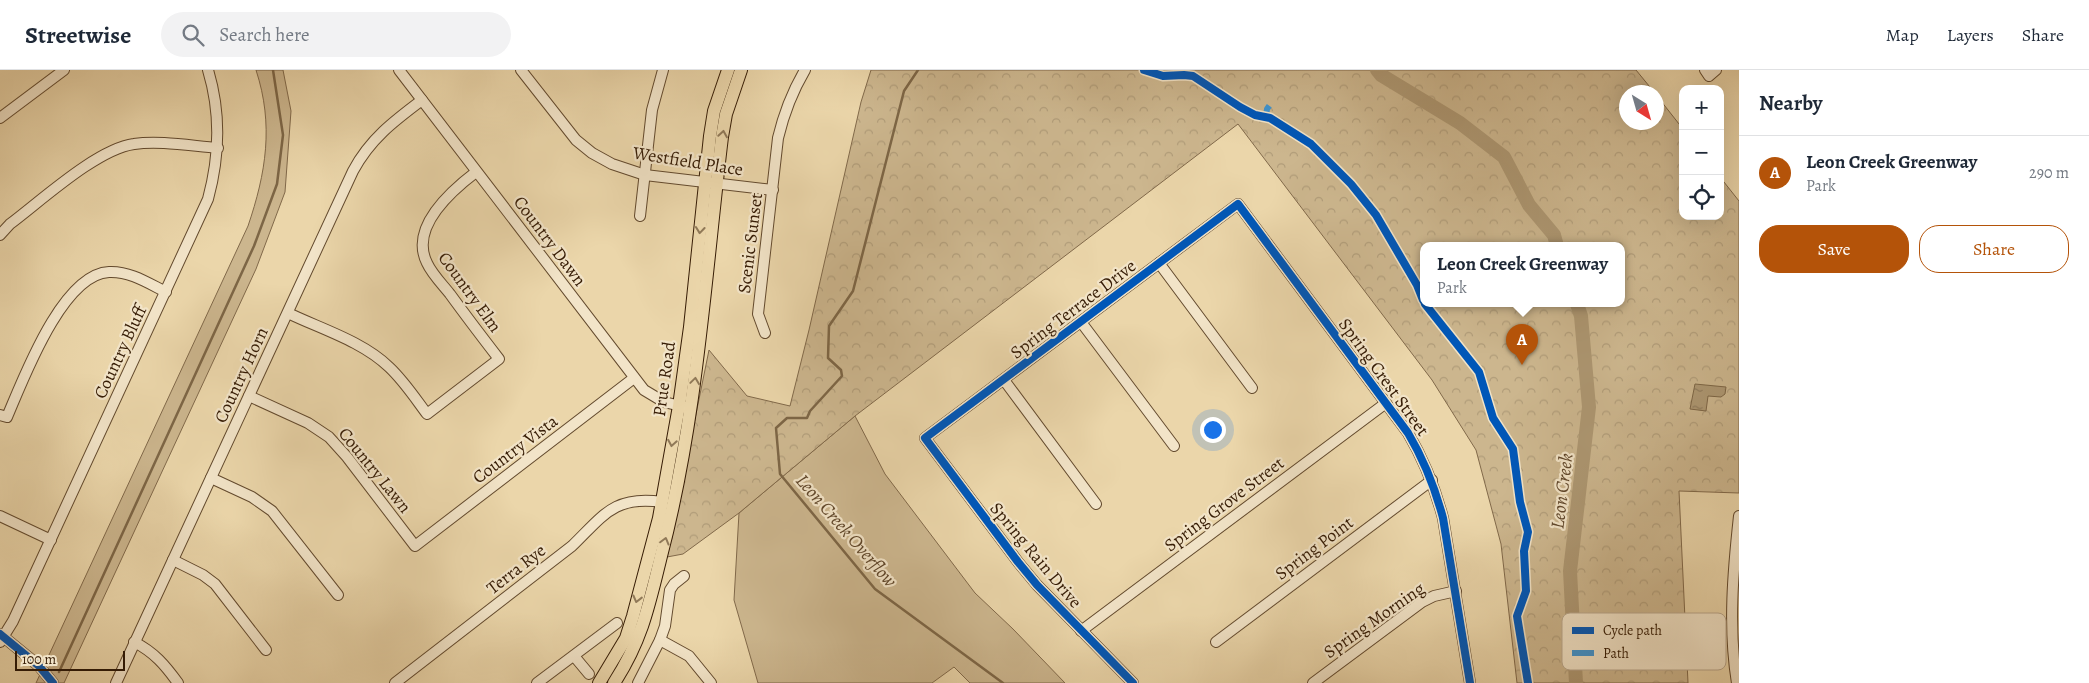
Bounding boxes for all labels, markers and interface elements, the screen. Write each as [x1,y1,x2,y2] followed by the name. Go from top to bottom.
[161,12,511,57] search box
[25,19,131,51] text: Streetwise
[179,21,207,49] icon: search
[219,22,310,48] text: Search here
[1886,23,1919,47] text: Map
[1947,23,1994,47] text: Layers
[2022,23,2064,47] text: Share
[1619,85,1664,130] north arrow
[1679,85,1724,220] map controls
[1679,85,1724,130] button: +
[1759,89,1822,117] text: Nearby
[717,130,727,139] one-way arrow
[1679,130,1724,175] button: −
[630,140,745,182] street label: Westfield Place
[1806,149,1977,175] text: Leon Creek Greenway
[1770,162,1780,184] text: A
[2029,162,2069,184] text: 290 m
[1679,175,1724,220] button: locate
[1806,175,1836,197] text: Park
[508,191,592,291] street label: Country Dawn
[732,191,768,295] street label: Scenic Sunset
[1759,225,1909,273] button: Save
[1919,225,2069,273] button: Share
[695,226,706,234] one-way arrow
[1420,242,1625,307] popup
[433,247,507,337] street label: Country Elm
[1437,251,1608,277] text: Leon Creek Greenway
[1005,254,1141,364] street label: Spring Terrace Drive
[1437,277,1467,299] text: Park
[88,299,153,403] street label: Country Bluff
[1333,313,1435,441] street label: Spring Crest Street
[208,323,274,427] street label: Country Horn
[1506,324,1538,365] pin: A
[647,340,681,418] street label: Prue Road
[689,377,699,385] one-way arrow
[467,409,563,489] street label: Country Vista
[1200,417,1226,443] your location
[333,422,417,518] street label: Country Lawn
[668,439,678,447] one-way arrow
[1159,451,1289,557] street label: Spring Grove Street
[1544,452,1580,530] water label: Leon Creek
[790,468,903,593] water label: Leon Creek Overflow
[985,497,1087,613] street label: Spring Rain Drive
[1270,511,1358,585] street label: Spring Point
[659,536,670,545] one-way arrow
[481,538,551,600] street label: Terra Rye
[1319,576,1429,664] street label: Spring Morning
[632,595,643,604] one-way arrow
[1562,613,1726,670] legend
[1603,621,1663,640] text: Cycle path
[1603,644,1630,663] text: Path
[15,648,125,671] scale bar
[22,650,56,669] text: 100 m

